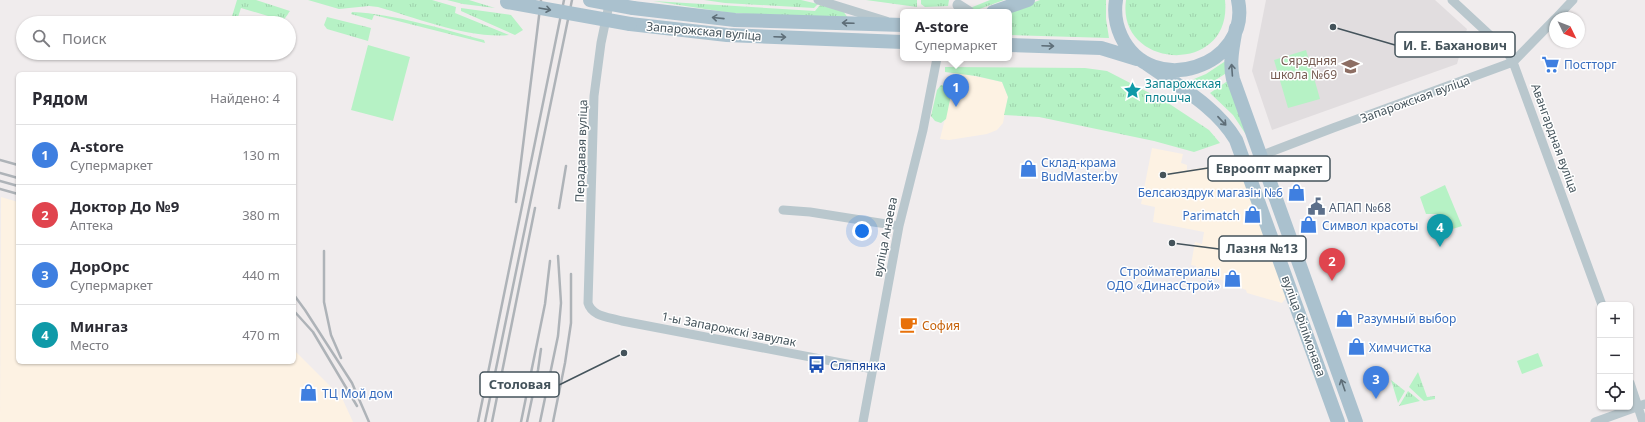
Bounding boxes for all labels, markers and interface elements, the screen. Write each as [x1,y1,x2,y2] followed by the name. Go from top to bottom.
[538,5,551,13] one-way arrow
[900,9,1012,61] popup
[1549,12,1585,48] north arrow
[712,14,725,22] one-way arrow
[16,16,296,60] search box
[915,16,969,36] text: А-store
[646,17,762,45] street label: Запарожская вуліца
[842,20,855,27] one-way arrow
[30,27,52,49] icon: search
[62,28,107,48] text: Поиск
[1395,32,1515,57] callout: И. Е. Баханович
[773,34,786,41] one-way arrow
[915,36,997,54] text: Супермаркет
[1403,36,1507,54] text: И. Е. Баханович
[1041,42,1054,50] one-way arrow
[1270,52,1337,83] place label: Сярэдняя школа №69
[1541,54,1561,74] supermarket icon: Постторг
[1564,56,1617,73] place label: Постторг
[1340,57,1360,77] school or university icon: Сярэдняя школа №69
[1229,64,1236,77] one-way arrow
[1358,71,1472,127] street label: Запарожская вуліца
[943,74,969,107] pin: 1
[1145,75,1221,106] place label: Запарожская плошча
[1122,80,1142,100] place icon: Запарожская плошча
[1527,81,1583,195] street label: Авангардная вуліца
[32,87,88,110] text: Рядом
[210,89,280,107] text: Найдено: 4
[571,99,591,203] street label: Перадавая вуліца
[1218,116,1227,126] one-way arrow
[70,136,124,156] text: А-store
[41,146,49,164] text: 1
[242,146,280,164] text: 130 m
[1041,154,1118,185] place label: Склад-крама BudMaster.by
[70,156,153,174] text: Супермаркет
[1208,156,1330,181] callout: Евроопт маркет
[1018,159,1038,179] shop icon: Склад-крама BudMaster.by
[1216,159,1323,177] text: Евроопт маркет
[1286,182,1306,202] shop icon: Белсаюздрук магазін №6
[1138,184,1283,201] place label: Белсаюздрук магазін №6
[70,196,179,216] text: Доктор До №9
[869,196,901,278] street label: вуліца Анаева
[1306,197,1326,217] public building icon: АПАП №68
[1329,199,1391,216] place label: АПАП №68
[1243,205,1263,225] shop icon: Parimatch
[41,206,49,224] text: 2
[242,206,280,224] text: 380 m
[1182,207,1240,224] place label: Parimatch
[1427,214,1453,247] pin: 4
[1299,215,1319,235] shop icon: Символ красоты
[70,216,113,234] text: Аптека
[1322,217,1418,234] place label: Символ красоты
[852,221,872,241] your location
[1219,236,1306,261] callout: Лазня №13
[1226,239,1298,257] text: Лазня №13
[1319,248,1345,281] pin: 2
[70,256,130,276] text: ДорОрс
[1106,263,1220,294] place label: Стройматериалы ОДО «ДинасСтрой»
[41,266,49,284] text: 3
[242,266,280,284] text: 440 m
[1223,268,1243,288] shop icon: Стройматериалы ОДО «ДинасСтрой»
[1278,273,1330,379] street label: вуліца Філімонава
[70,276,153,294] text: Супермаркет
[1597,302,1633,410] map controls
[1597,302,1633,338] button: +
[660,308,798,351] street label: 1-ы Запарожскі завулак
[1334,308,1354,328] shop icon: Разумный выбор
[1357,310,1456,327] place label: Разумный выбор
[899,315,919,335] cafe icon: София
[70,316,128,336] text: Мингаз
[922,317,960,334] place label: София
[41,326,49,344] text: 4
[242,326,280,344] text: 470 m
[70,336,109,354] text: Место
[1346,337,1366,357] shop icon: Химчистка
[1597,338,1633,374] button: −
[1369,339,1432,356] place label: Химчистка
[807,355,827,375] bus stop icon: Сляпянка
[830,357,886,374] place label: Сляпянка
[1363,366,1389,399] pin: 3
[480,372,559,397] callout: Столовая
[1597,374,1633,410] button: locate
[489,375,551,393] text: Столовая
[1339,379,1347,391] one-way arrow
[299,383,319,403] shop icon: ТЦ Мой дом
[322,385,393,402] place label: ТЦ Мой дом

